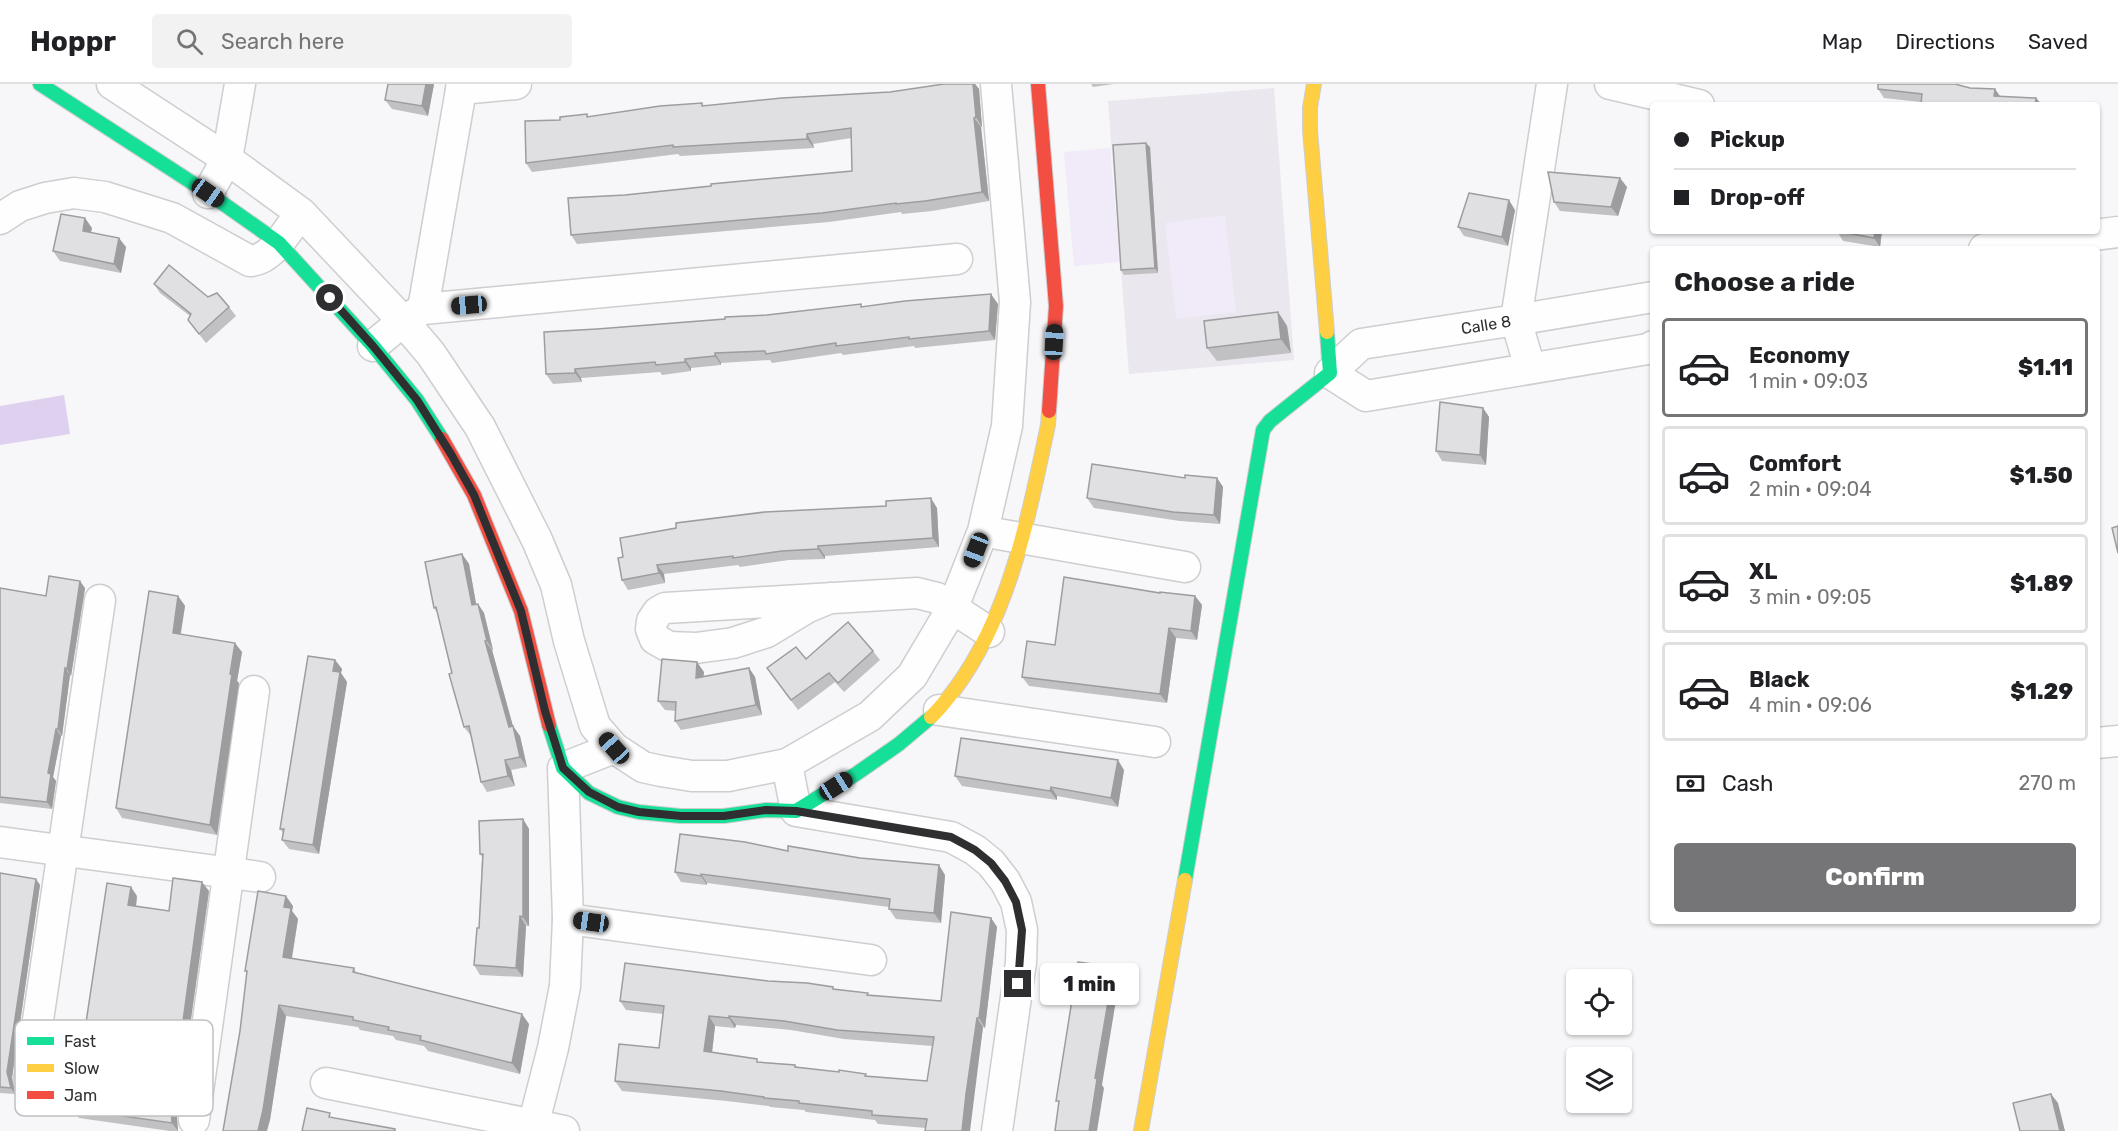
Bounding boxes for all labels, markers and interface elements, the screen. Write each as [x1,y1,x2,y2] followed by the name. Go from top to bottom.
[152,14,572,68] search box
[30,25,116,58] text: Hoppr
[173,25,206,58] icon: search
[221,28,344,55] text: Search here
[1822,29,1863,54] text: Map
[1896,29,1995,54] text: Directions
[2028,29,2088,54] text: Saved
[1710,126,1785,153] text: Pickup
[188,175,228,211] car
[1710,184,1805,211] text: Drop-off
[1674,266,1855,298] text: Choose a ride
[316,284,343,311] route start
[450,294,488,316] car
[1460,312,1512,338] street label: Calle 8
[1044,324,1064,360] car
[1677,341,1731,395] icon: car
[1749,342,1850,369] text: Economy
[2018,354,2073,381] text: $1.11
[1749,369,1868,393] text: 1 min · 09:03
[1677,449,1731,503] icon: car
[1749,450,1841,477] text: Comfort
[2010,462,2073,489] text: $1.50
[1749,477,1872,501] text: 2 min · 09:04
[961,530,991,570] car
[1677,557,1731,611] icon: car
[1749,558,1777,585] text: XL
[2010,570,2073,597] text: $1.89
[1749,585,1871,609] text: 3 min · 09:05
[1677,665,1731,719] icon: car
[1749,666,1810,693] text: Black
[2010,678,2073,705] text: $1.29
[1749,693,1872,717] text: 4 min · 09:06
[595,729,633,767] car
[1674,767,1707,800] icon: cash
[816,769,856,803] car
[1722,770,1773,797] text: Cash
[2019,771,2076,795] text: 270 m
[1674,843,2076,912] button: Confirm
[572,911,610,933] car
[1039,963,1138,1005] callout: 1 min
[1566,969,1632,1113] map controls
[1566,969,1632,1035] button: locate
[1004,970,1031,997] route end
[1063,972,1116,996] text: 1 min
[15,1020,213,1116] legend
[64,1032,96,1051] text: Fast
[1566,1047,1632,1113] button: layers
[64,1059,100,1078] text: Slow
[64,1086,97,1105] text: Jam

